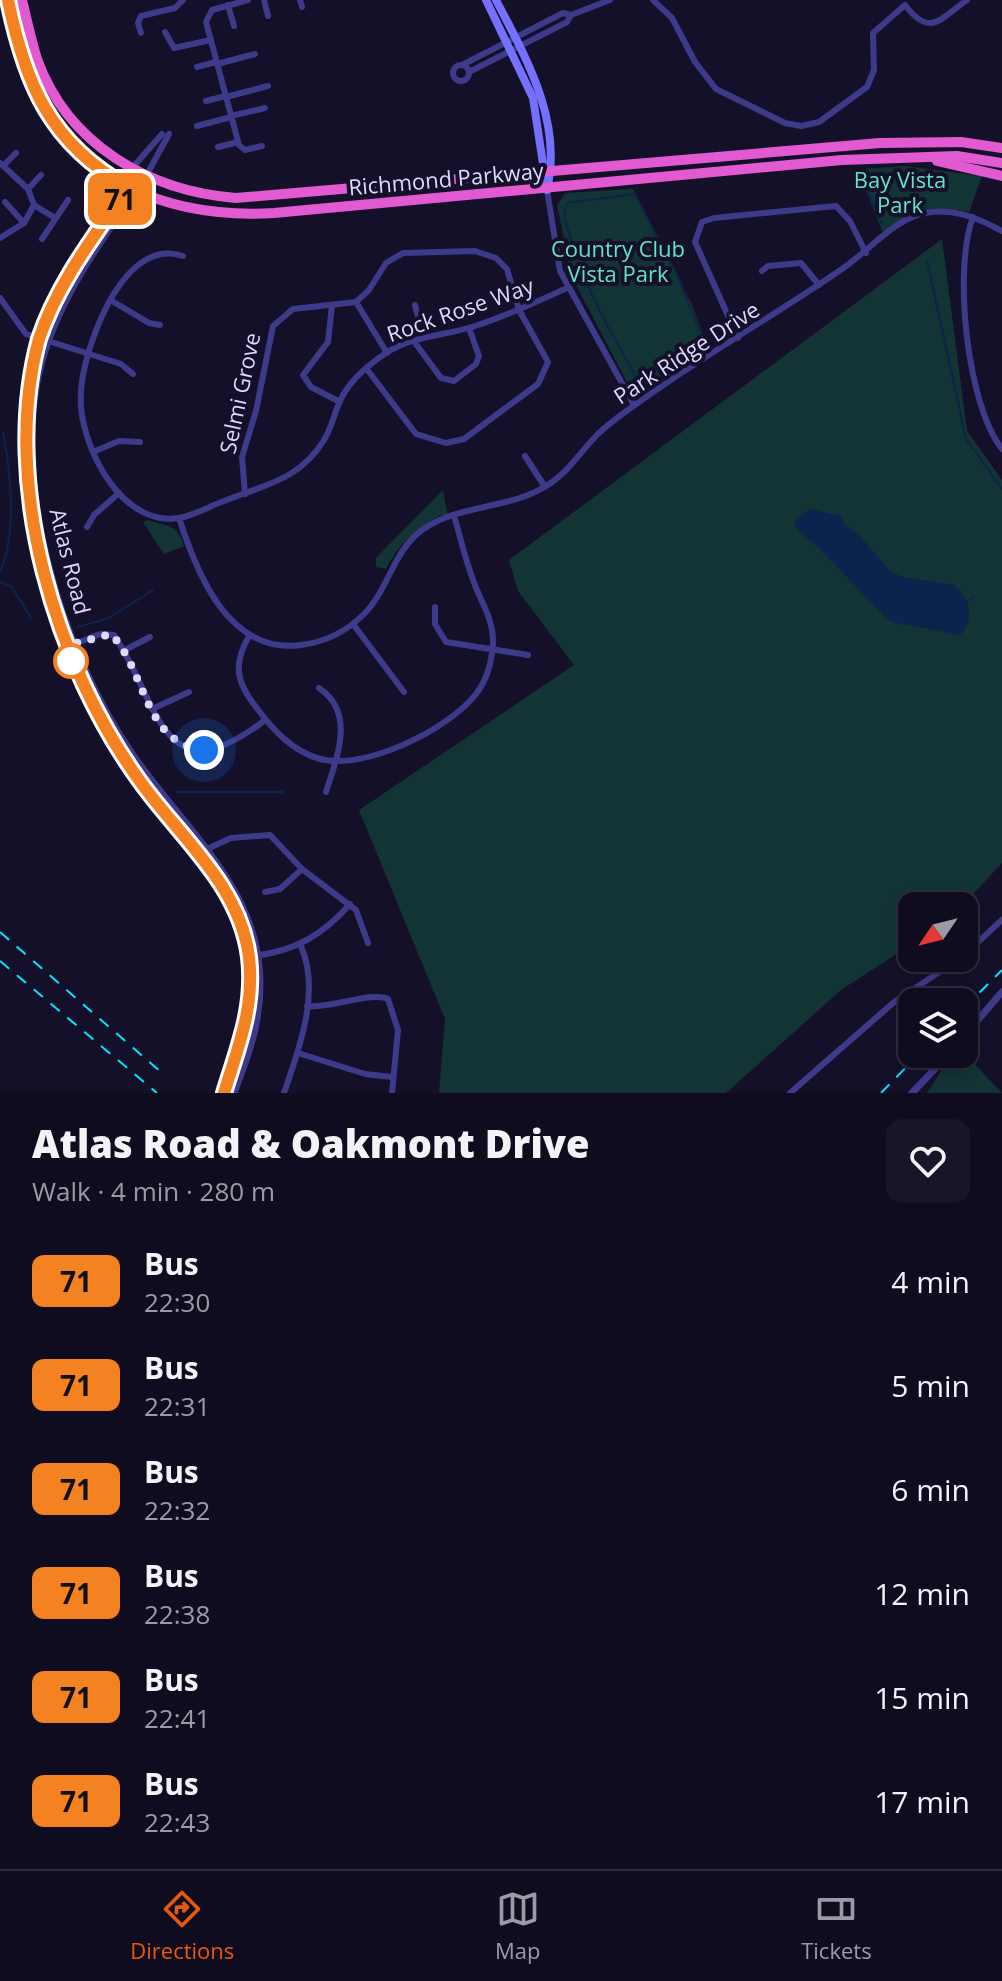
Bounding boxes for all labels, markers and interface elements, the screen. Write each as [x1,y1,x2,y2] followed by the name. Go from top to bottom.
[347,154,546,201] street label: Richmond Parkway
[854,164,946,219] park label: Bay Vista Park
[84,173,156,225] line badge: 71
[104,180,136,218] text: 71
[551,233,685,288] park label: Country Club Vista Park
[383,270,538,348] street label: Rock Rose Way
[607,294,765,410] street label: Park Ridge Drive
[212,330,266,456] street label: Selmi Grove
[43,505,99,617] street label: Atlas Road
[54,644,88,678] unlabelled marker
[184,730,224,770] your location
[898,892,978,972] north arrow
[898,892,978,1068] map controls
[898,988,978,1068] button: layers
[32,1117,590,1169] text: Atlas Road & Oakmont Drive
[886,1119,970,1203] button: heart
[32,1173,275,1209] text: Walk · 4 min · 280 m
[144,1243,199,1284] text: Bus
[891,1261,970,1302] text: 4 min
[60,1262,92,1300] text: 71
[144,1284,210,1320] text: 22:30
[144,1347,199,1388] text: Bus
[891,1365,970,1406] text: 5 min
[60,1366,92,1404] text: 71
[144,1388,210,1424] text: 22:31
[144,1451,199,1492] text: Bus
[891,1469,970,1510] text: 6 min
[60,1470,92,1508] text: 71
[144,1492,210,1528] text: 22:32
[144,1555,199,1596] text: Bus
[874,1573,970,1614] text: 12 min
[60,1574,92,1612] text: 71
[144,1596,210,1632] text: 22:38
[144,1659,199,1700] text: Bus
[874,1677,970,1718] text: 15 min
[60,1678,92,1716] text: 71
[144,1700,210,1736] text: 22:41
[144,1763,199,1804] text: Bus
[874,1781,970,1822] text: 17 min
[60,1782,92,1820] text: 71
[144,1804,210,1840] text: 22:43
[130,1887,234,1965] tab: Directions
[495,1887,541,1965] tab: Map
[801,1887,872,1965] tab: Tickets

